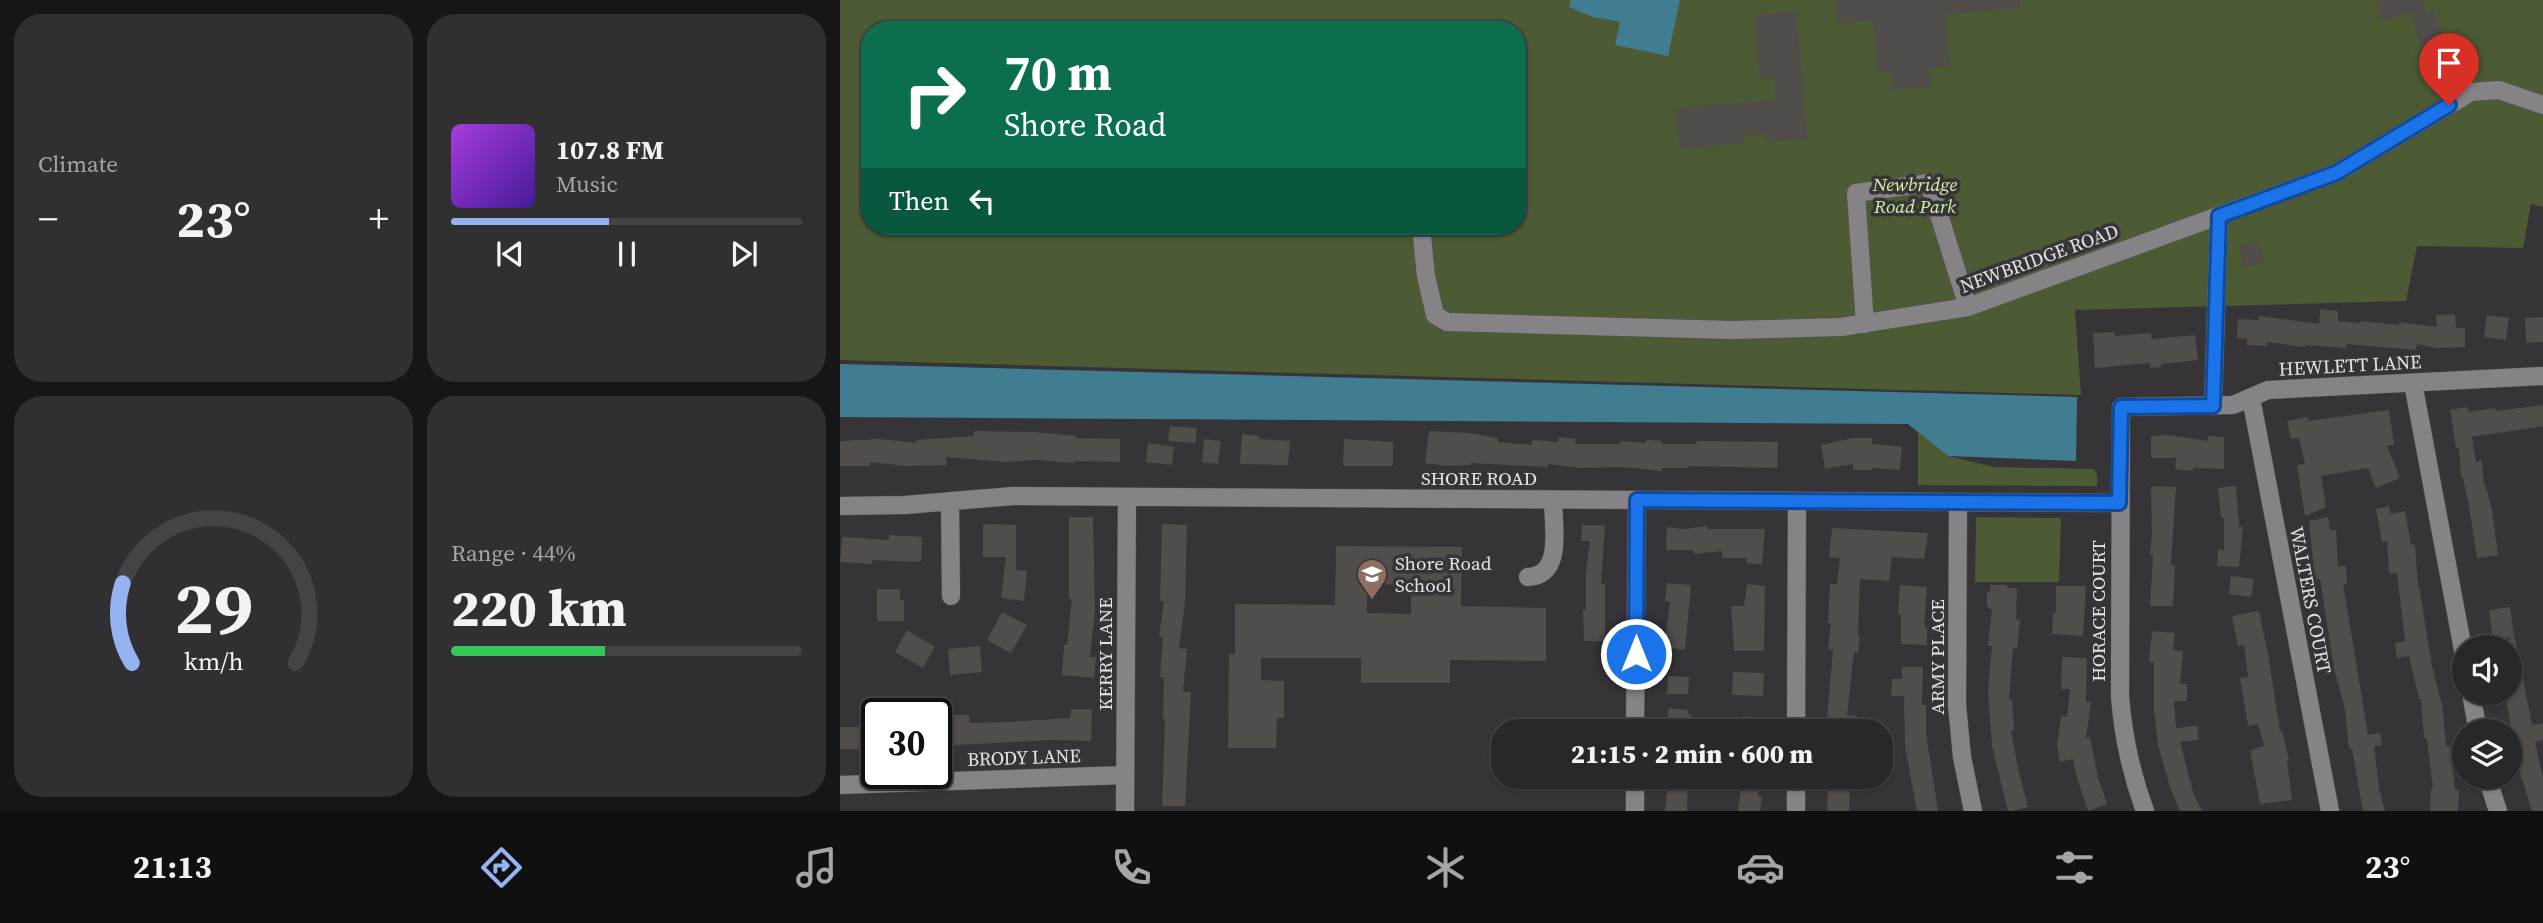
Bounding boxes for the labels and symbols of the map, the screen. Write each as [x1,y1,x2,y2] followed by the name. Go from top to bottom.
[2419,33,2479,105] pin
[1872,171,1957,219] park label: Newbridge Road Park
[1956,217,2122,299] street label: NEWBRIDGE ROAD
[2278,348,2422,382] street label: HEWLETT LANE
[1421,465,1537,491] street label: SHORE ROAD
[2284,524,2338,676] street label: WALTERS COURT
[2085,540,2111,682] street label: HORACE COURT
[1395,550,1492,598] place label: Shore Road School
[1355,557,1389,601] school or university icon: Shore Road School
[1092,598,1118,710] street label: KERRY LANE
[1924,599,1950,715] street label: ARMY PLACE
[1599,617,1673,691] position arrow
[861,698,952,789] speed limit sign: 30
[967,742,1081,772] street label: BRODY LANE

